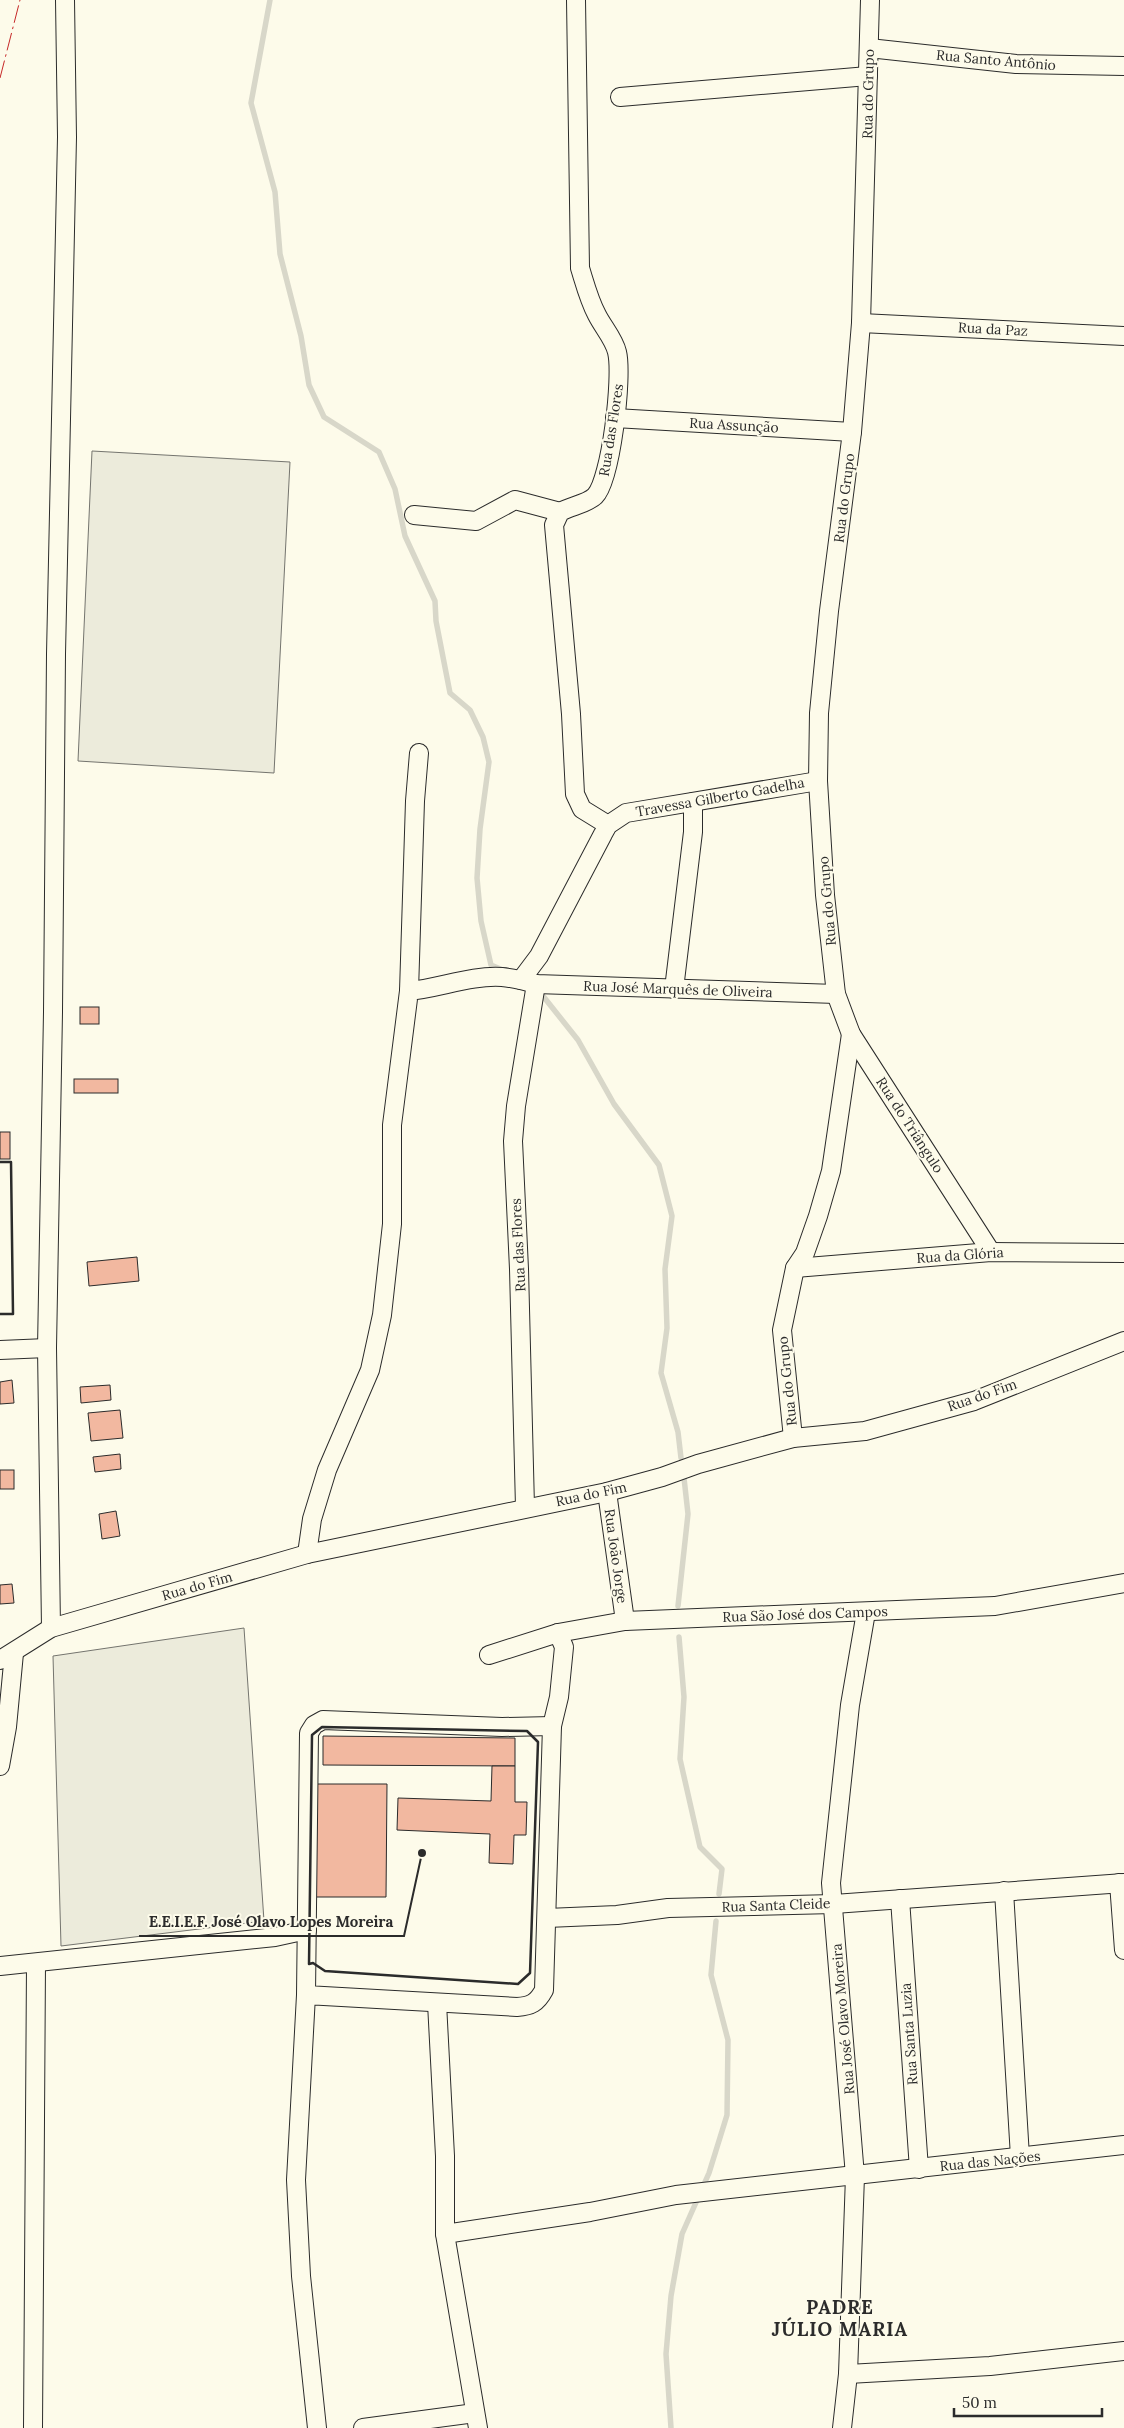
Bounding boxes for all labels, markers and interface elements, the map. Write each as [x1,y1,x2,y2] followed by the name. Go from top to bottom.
[935,46,1057,74] street label: Rua Santo Antônio
[858,49,878,139] street label: Rua do Grupo
[958,318,1028,340] street label: Rua da Paz
[595,382,627,478] street label: Rua das Flores
[689,414,779,436] street label: Rua Assunção
[830,452,858,544] street label: Rua do Grupo
[634,773,806,821] street label: Travessa Gilberto Gadelha
[814,855,840,947] street label: Rua do Grupo
[583,977,773,1001] street label: Rua José Marquês de Oliveira
[872,1074,948,1176] street label: Rua do Triângulo
[507,1198,529,1292] street label: Rua das Flores
[916,1243,1004,1267] street label: Rua da Glória
[773,1335,801,1427] street label: Rua do Grupo
[945,1375,1020,1415] street label: Rua do Fim
[554,1478,629,1510] street label: Rua do Fim
[600,1508,632,1605] street label: Rua João Jorge
[160,1567,235,1605] street label: Rua do Fim
[722,1602,888,1626] street label: Rua São José dos Campos
[721,1894,831,1916] street label: Rua Santa Cleide
[139,1906,404,1936] callout: E.E.I.E.F. José Olavo Lopes Moreira
[149,1912,393,1931] text: E.E.I.E.F. José Olavo Lopes Moreira
[827,1943,859,2095] street label: Rua José Olavo Moreira
[896,1982,922,2086] street label: Rua Santa Luzia
[939,2147,1041,2175] street label: Rua das Nações
[772,2295,908,2341] district label: PADRE JÚLIO MARIA
[954,2386,1102,2418] scale bar
[962,2393,997,2412] text: 50 m

